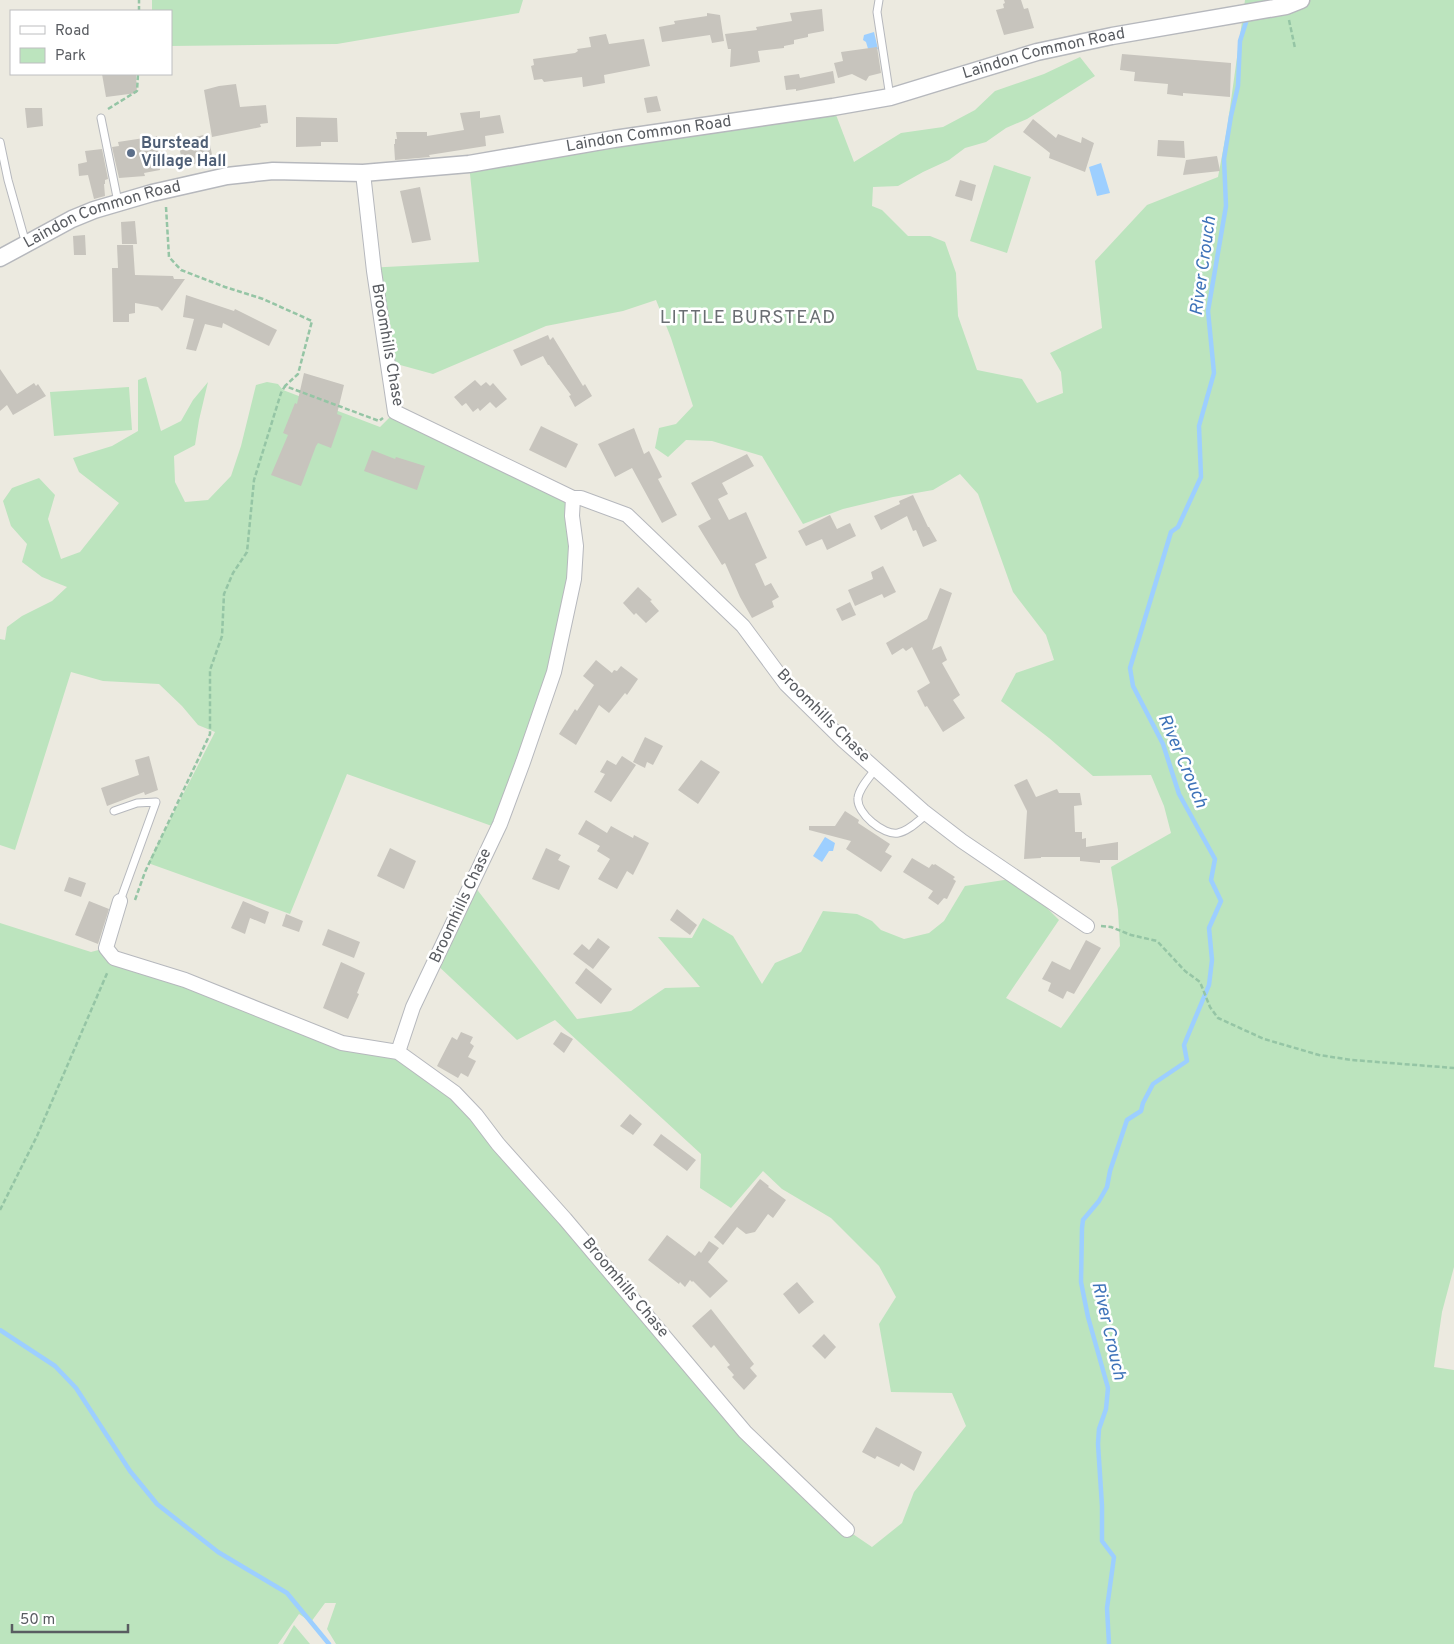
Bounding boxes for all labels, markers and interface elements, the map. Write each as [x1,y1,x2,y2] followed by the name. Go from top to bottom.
[10,10,172,75] legend
[55,22,90,41] text: Road
[960,24,1127,84] street label: Laindon Common Road
[55,47,86,66] text: Park
[565,112,733,157] street label: Laindon Common Road
[141,134,227,172] place label: Burstead Village Hall
[125,147,137,159] marker: Burstead Village Hall
[20,177,183,253] street label: Laindon Common Road
[1186,215,1222,317] water label: River Crouch
[366,282,408,408] street label: Broomhills Chase
[660,306,836,330] district label: LITTLE BURSTEAD
[772,665,874,767] street label: Broomhills Chase
[1152,710,1212,812] water label: River Crouch
[426,845,496,967] street label: Broomhills Chase
[577,1234,673,1342] street label: Broomhills Chase
[1086,1280,1131,1383] water label: River Crouch
[12,1602,129,1634] scale bar
[20,1611,55,1630] text: 50 m

